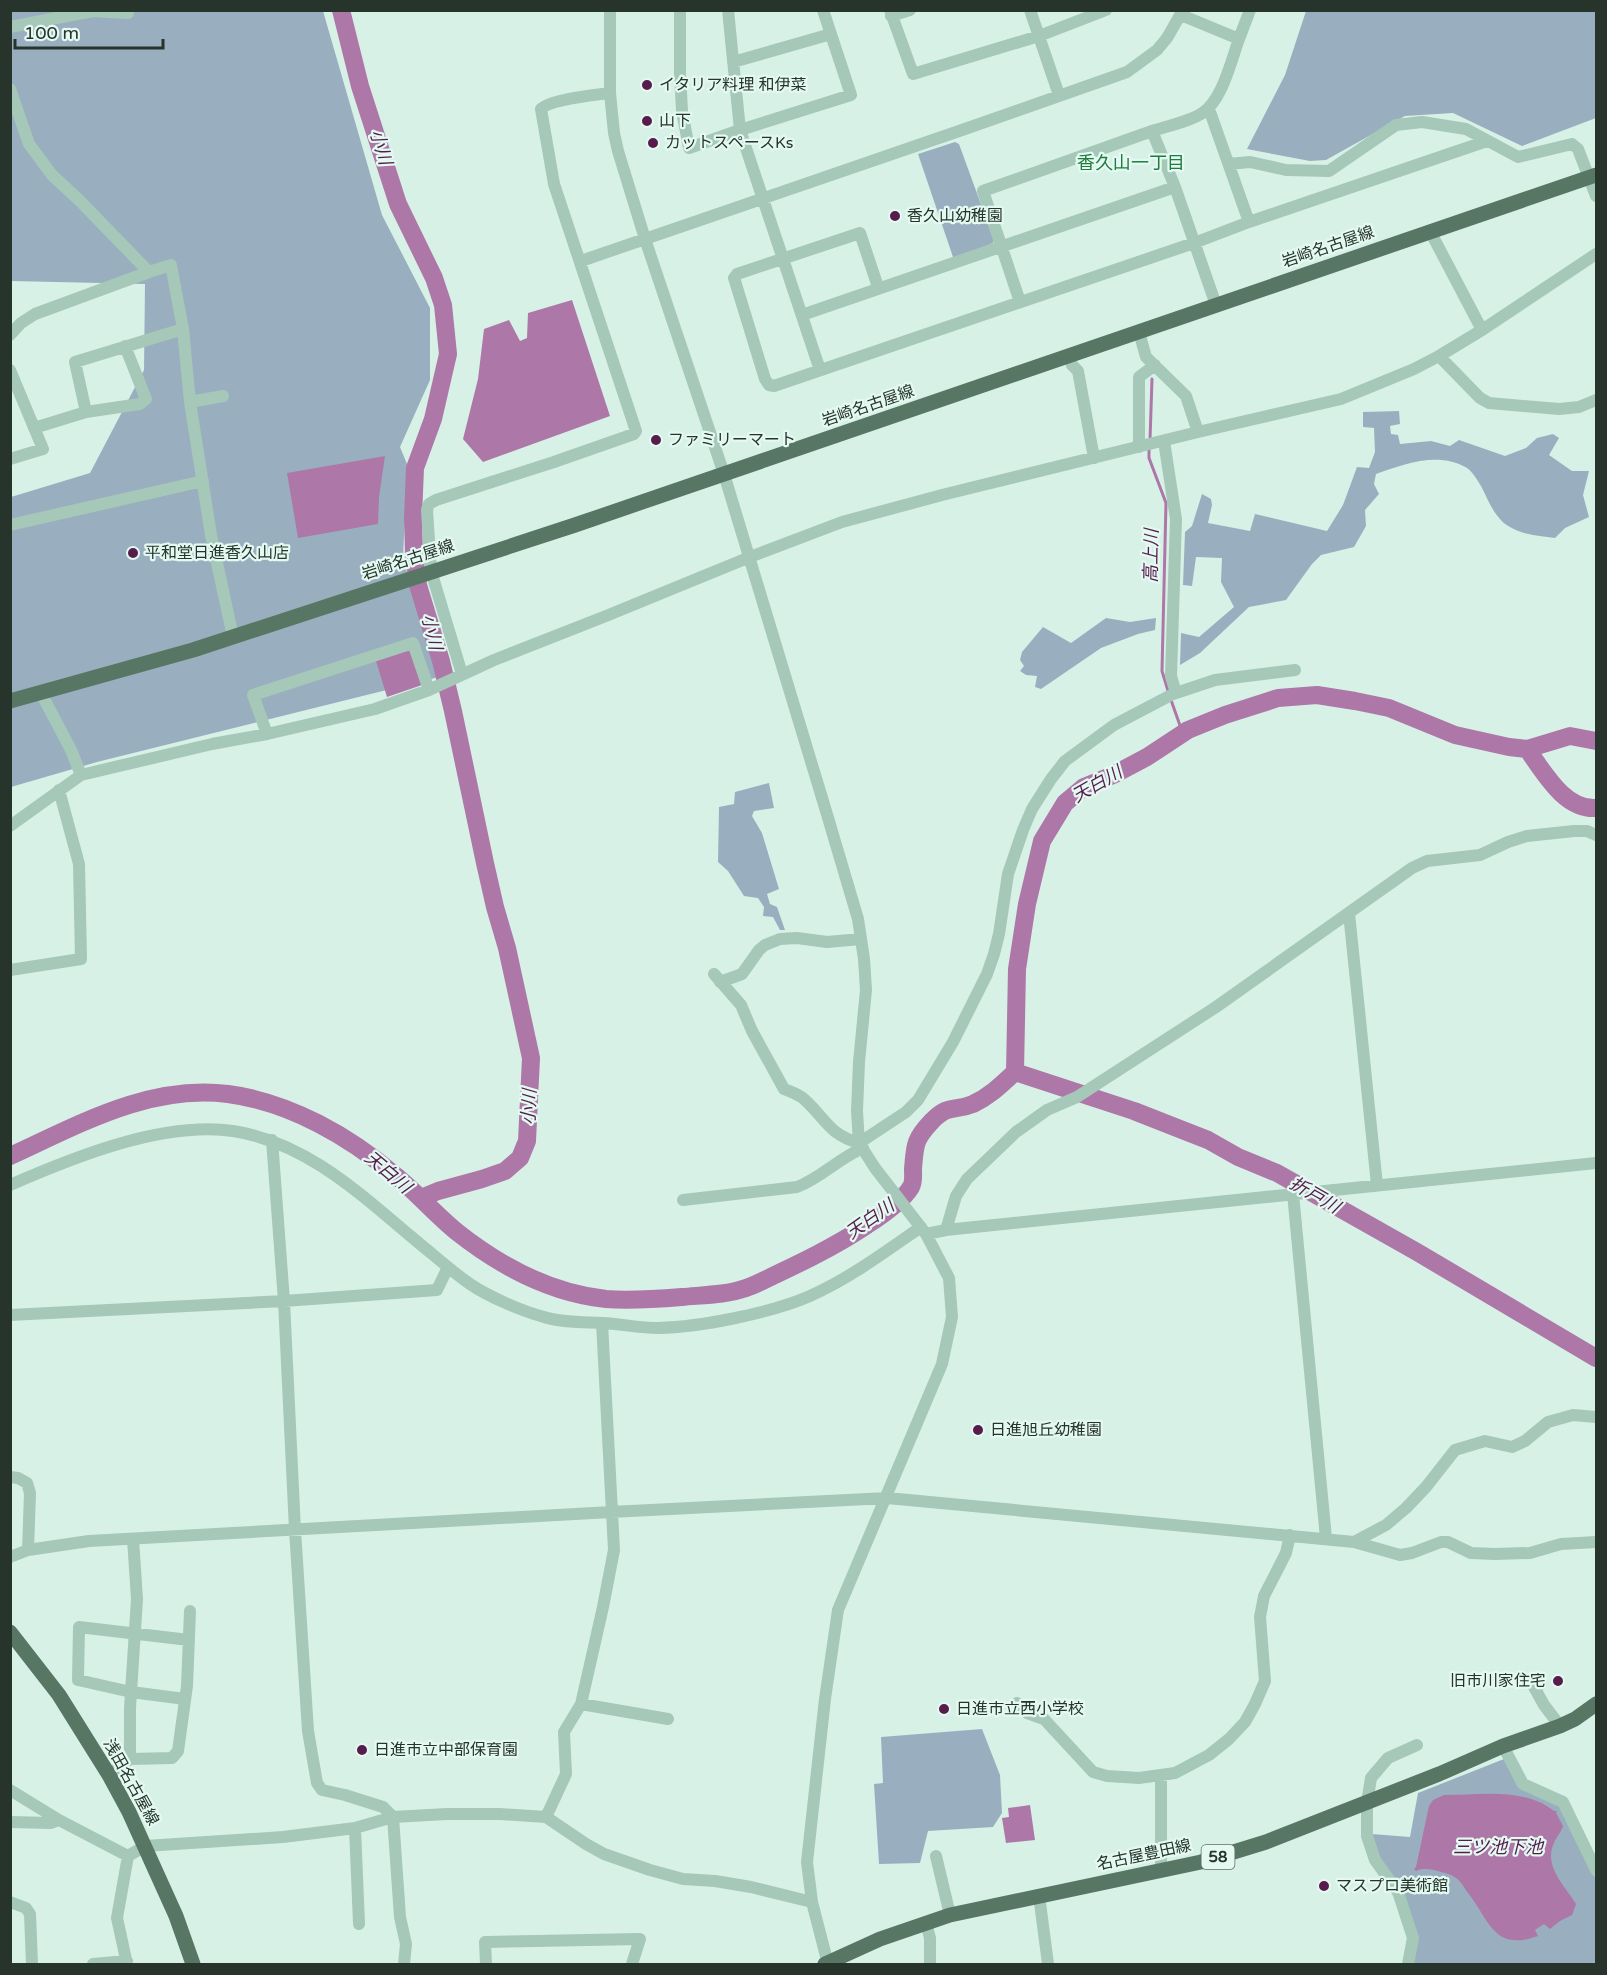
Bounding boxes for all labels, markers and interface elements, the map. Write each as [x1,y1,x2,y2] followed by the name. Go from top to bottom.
[15,12,164,50] scale bar
[24,22,79,44] text: 100 m
[659,75,807,95] place label: イタリア料理 和伊菜
[640,78,654,92] marker: イタリア料理 和伊菜
[659,111,691,131] place label: 山下
[640,114,654,128] marker: 山下
[365,127,397,169] water label: 小川
[665,133,793,153] place label: カットスペースKs
[646,136,660,150] marker: カットスペースKs
[1077,152,1185,174] district label: 香久山一丁目
[907,206,1003,226] place label: 香久山幼稚園
[888,209,902,223] marker: 香久山幼稚園
[1279,222,1377,272] street label: 岩崎名古屋線
[819,381,917,431] street label: 岩崎名古屋線
[668,430,796,450] place label: ファミリーマート
[649,433,663,447] marker: ファミリーマート
[1140,527,1163,583] water label: 高上川
[359,536,457,584] street label: 岩崎名古屋線
[145,543,289,563] place label: 平和堂日進香久山店
[126,546,140,560] marker: 平和堂日進香久山店
[417,612,447,654] water label: 小川
[1068,760,1128,807] water label: 天白川
[517,1087,541,1125] water label: 小川
[360,1146,417,1199] water label: 天白川
[1286,1172,1346,1219] water label: 折戸川
[842,1193,900,1243] water label: 天白川
[990,1420,1102,1440] place label: 日進旭丘幼稚園
[971,1423,985,1437] marker: 日進旭丘幼稚園
[1450,1671,1546,1691] place label: 旧市川家住宅
[1551,1674,1565,1688] marker: 旧市川家住宅
[956,1699,1084,1719] place label: 日進市立西小学校
[937,1702,951,1716] marker: 日進市立西小学校
[99,1735,163,1829] street label: 浅田名古屋線
[374,1740,518,1760] place label: 日進市立中部保育園
[355,1743,369,1757] marker: 日進市立中部保育園
[1095,1835,1193,1875] street label: 名古屋豊田線
[1453,1836,1545,1858] water label: 三ツ池下池
[1202,1845,1234,1869] road number: 58
[1336,1876,1448,1896] place label: マスプロ美術館
[1317,1879,1331,1893] marker: マスプロ美術館

